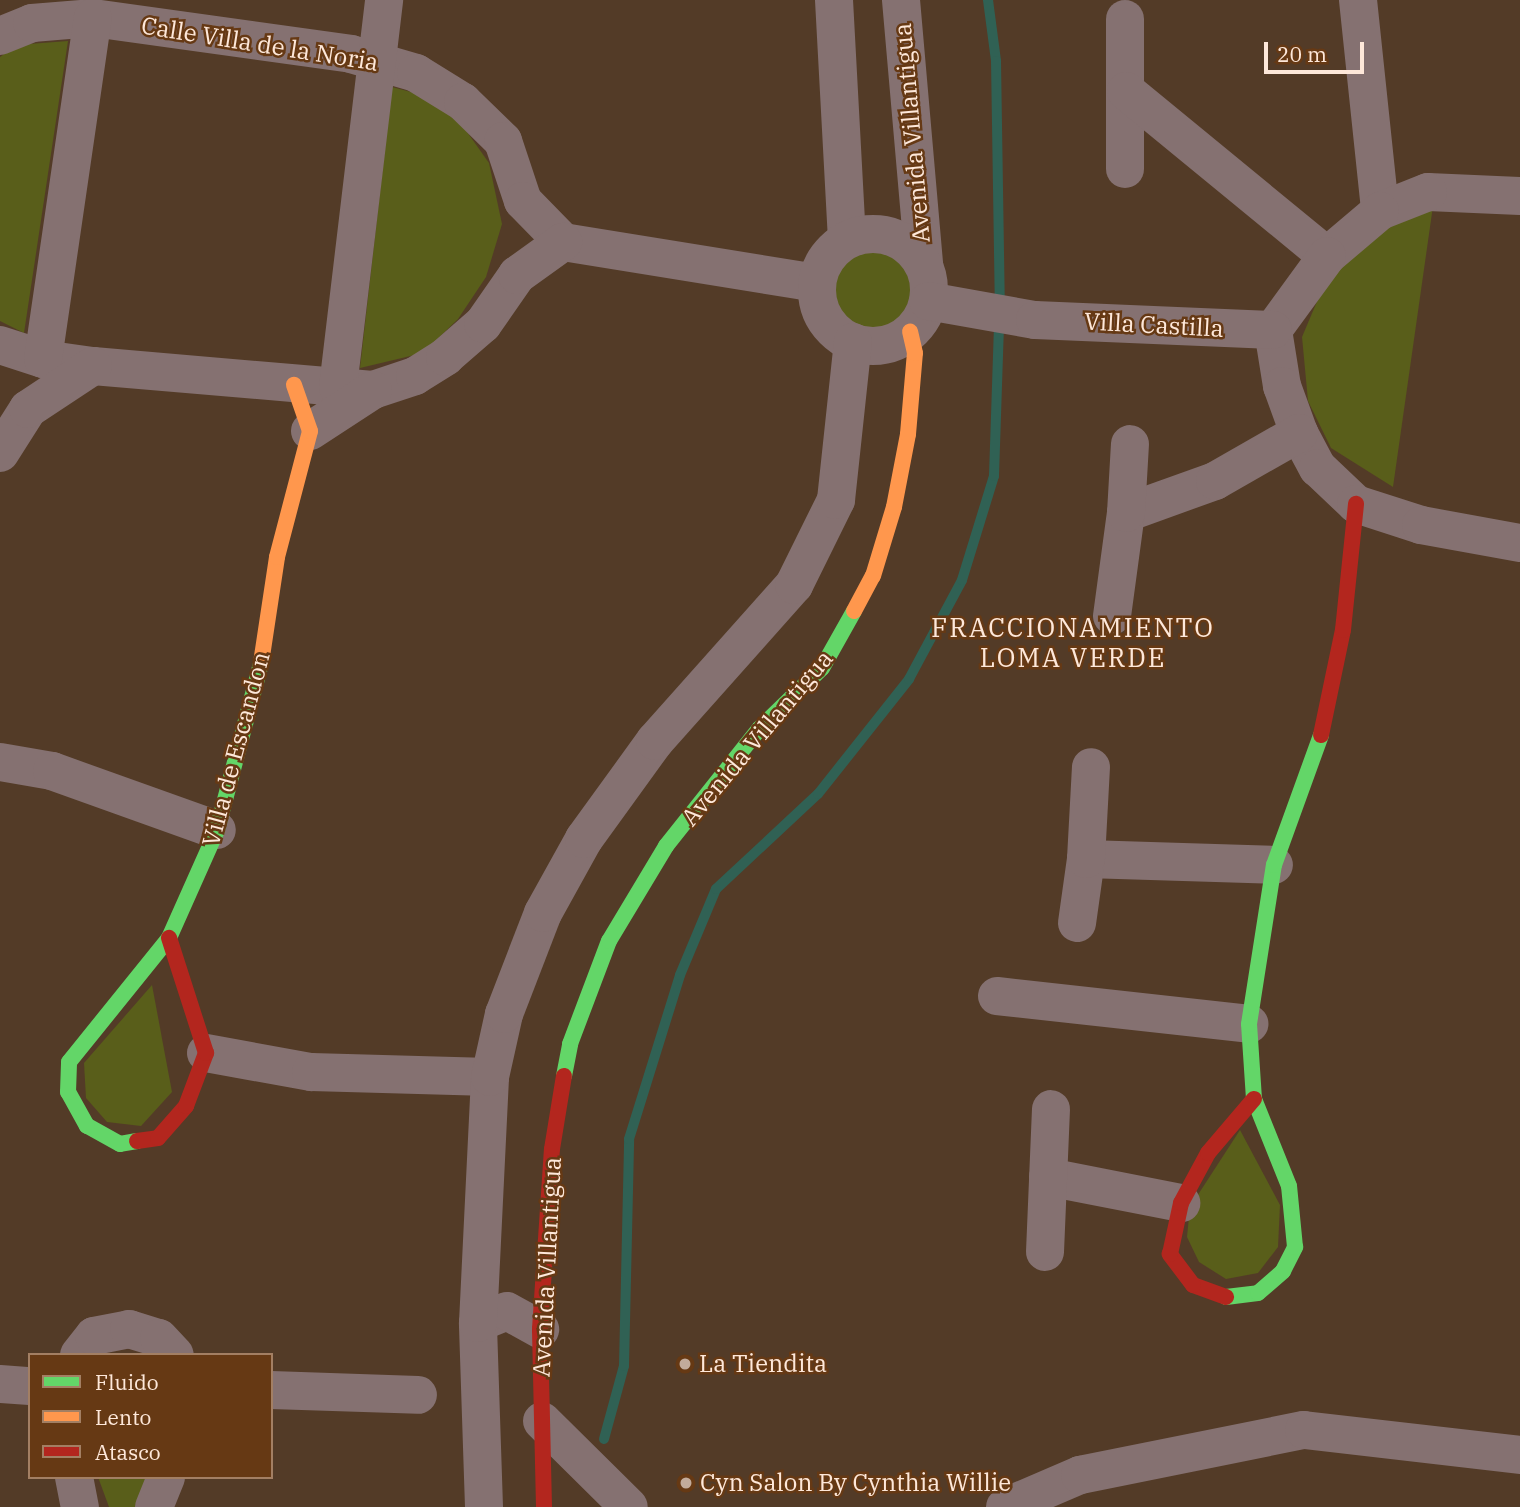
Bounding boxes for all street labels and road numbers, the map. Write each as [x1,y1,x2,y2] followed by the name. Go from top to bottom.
[139,11,381,77] street label: Calle Villa de la Noria
[888,22,936,244] street label: Avenida Villantigua
[1084,307,1224,343] street label: Villa Castilla
[675,644,839,832] street label: Avenida Villantigua
[196,648,276,850] street label: Villa de Escandon
[527,1156,567,1378] street label: Avenida Villantigua

